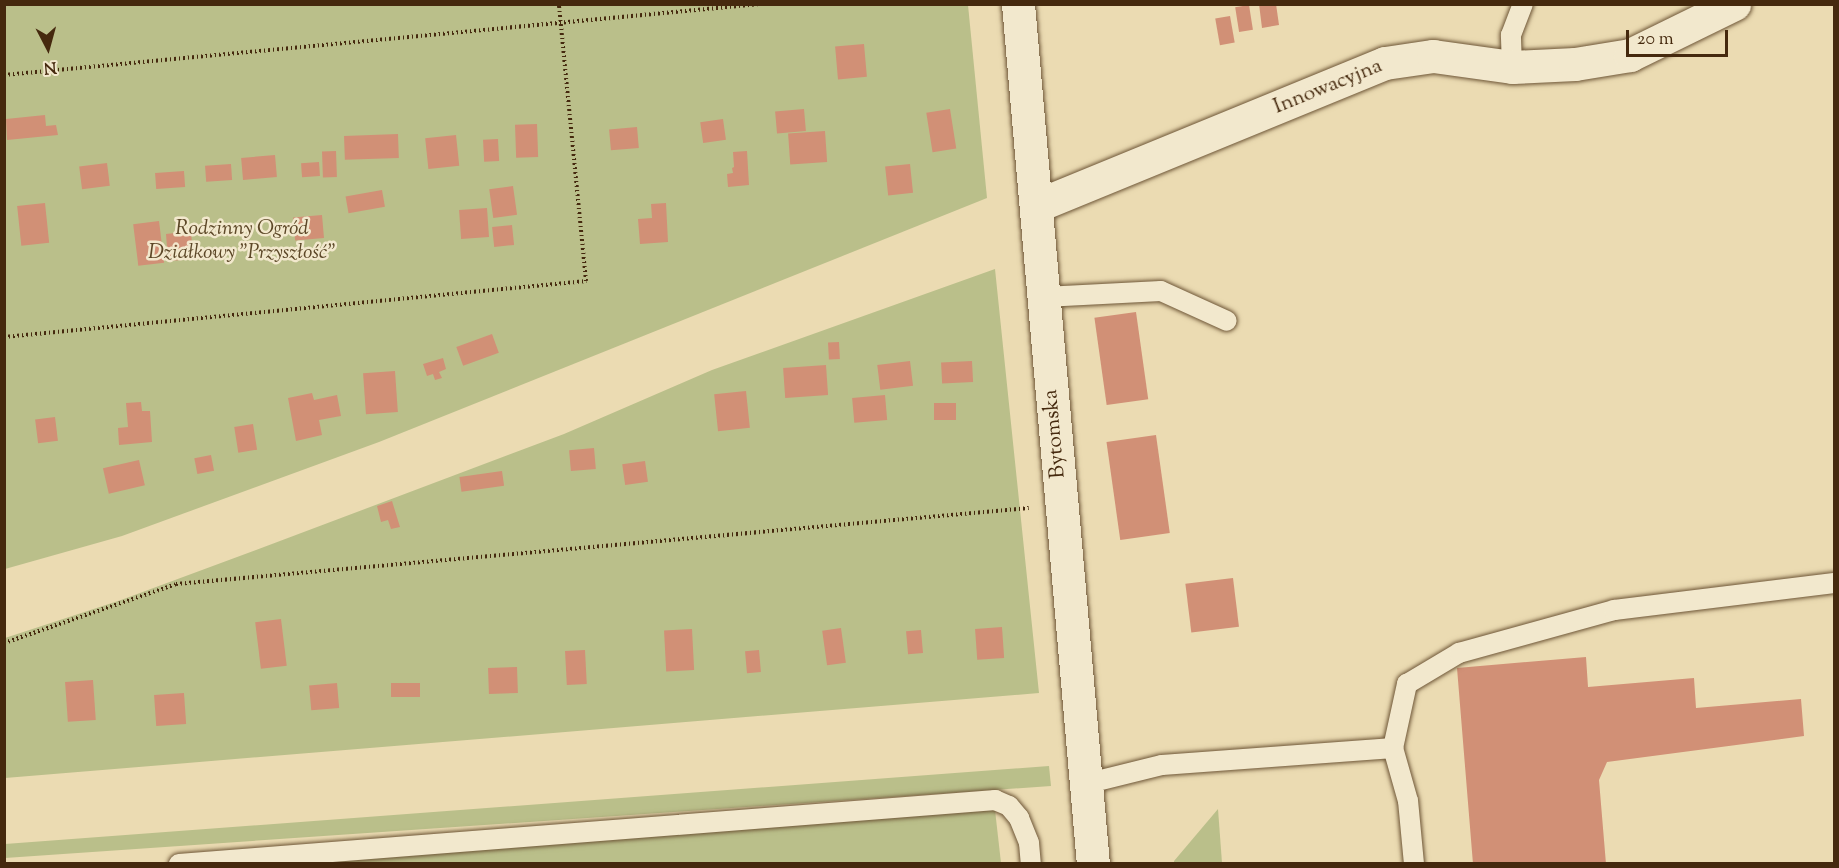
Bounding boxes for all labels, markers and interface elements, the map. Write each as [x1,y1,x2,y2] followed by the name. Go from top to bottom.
[18,18,78,78] north arrow
[1629,18,1731,56] scale bar
[1637,27,1674,53] text: 20 m
[42,54,57,79] text: N
[1270,54,1386,120] street label: Innowacyjna
[148,216,336,266] park label: Rodzinny Ogród Działkowy "Przyszłość"
[1039,389,1071,479] street label: Bytomska

